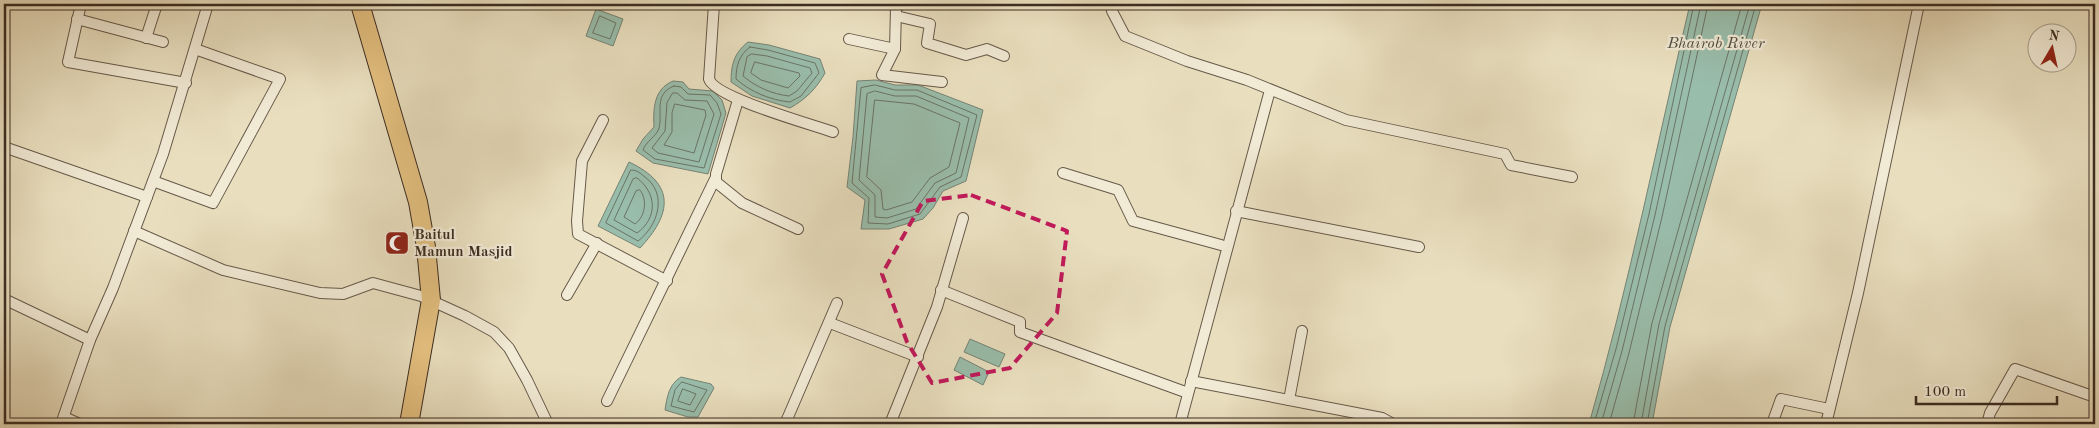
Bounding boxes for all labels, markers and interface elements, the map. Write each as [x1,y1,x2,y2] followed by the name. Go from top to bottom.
[2026,22,2076,72] north arrow
[2047,28,2061,44] text: N
[1666,36,1766,52] water label: Bhairob River
[414,228,513,260] place label: Baitul Mamun Masjid
[384,230,410,256] mosque icon: Baitul Mamun Masjid
[1916,373,2058,405] scale bar
[1924,385,1966,400] text: 100 m

